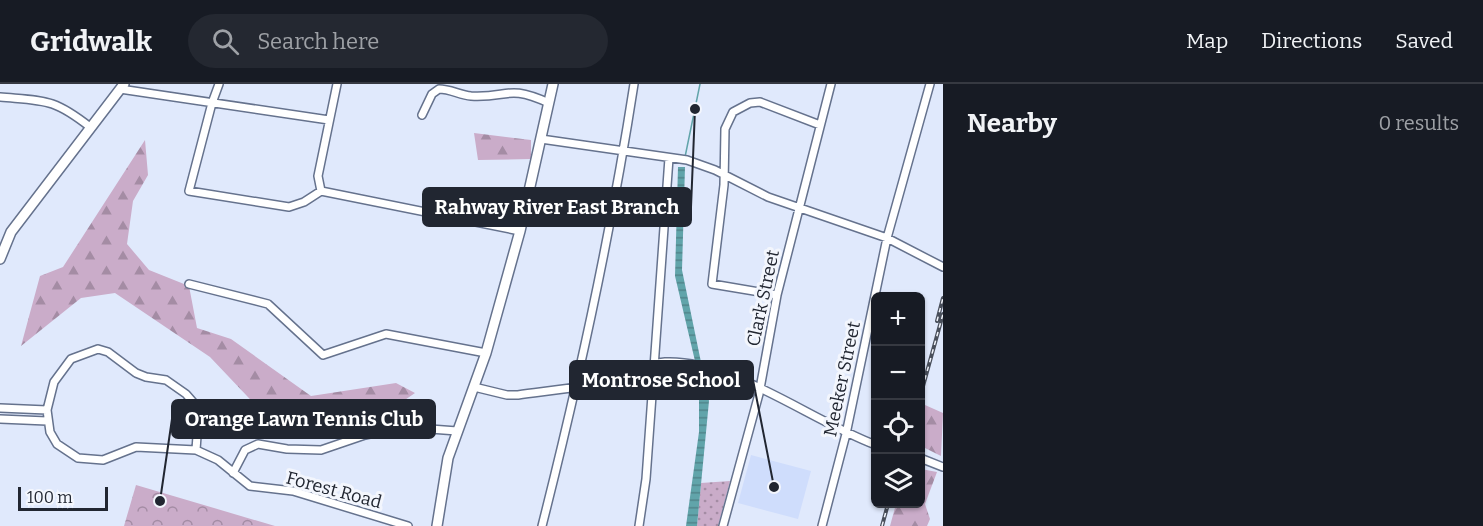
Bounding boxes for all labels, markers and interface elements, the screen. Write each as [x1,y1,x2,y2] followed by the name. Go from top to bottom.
[188,14,608,68] search box
[30,25,152,58] text: Gridwalk
[209,25,242,58] icon: search
[257,28,379,55] text: Search here
[1186,28,1228,54] text: Map
[1261,28,1362,54] text: Directions
[1395,28,1453,54] text: Saved
[967,108,1057,139] text: Nearby
[1379,111,1459,135] text: 0 results
[423,188,691,226] callout: Rahway River East Branch
[435,195,680,219] text: Rahway River East Branch
[742,247,784,348] street label: Clark Street
[871,292,925,508] map controls
[871,292,925,346] button: +
[819,319,865,439] street label: Meeker Street
[871,346,925,400] button: −
[570,361,753,399] callout: Montrose School
[582,368,740,392] text: Montrose School
[172,400,435,438] callout: Orange Lawn Tennis Club
[871,400,925,454] button: locate
[185,407,424,431] text: Orange Lawn Tennis Club
[871,454,925,508] button: layers
[284,467,385,513] street label: Forest Road
[18,484,108,512] scale bar
[27,488,72,507] text: 100 m

